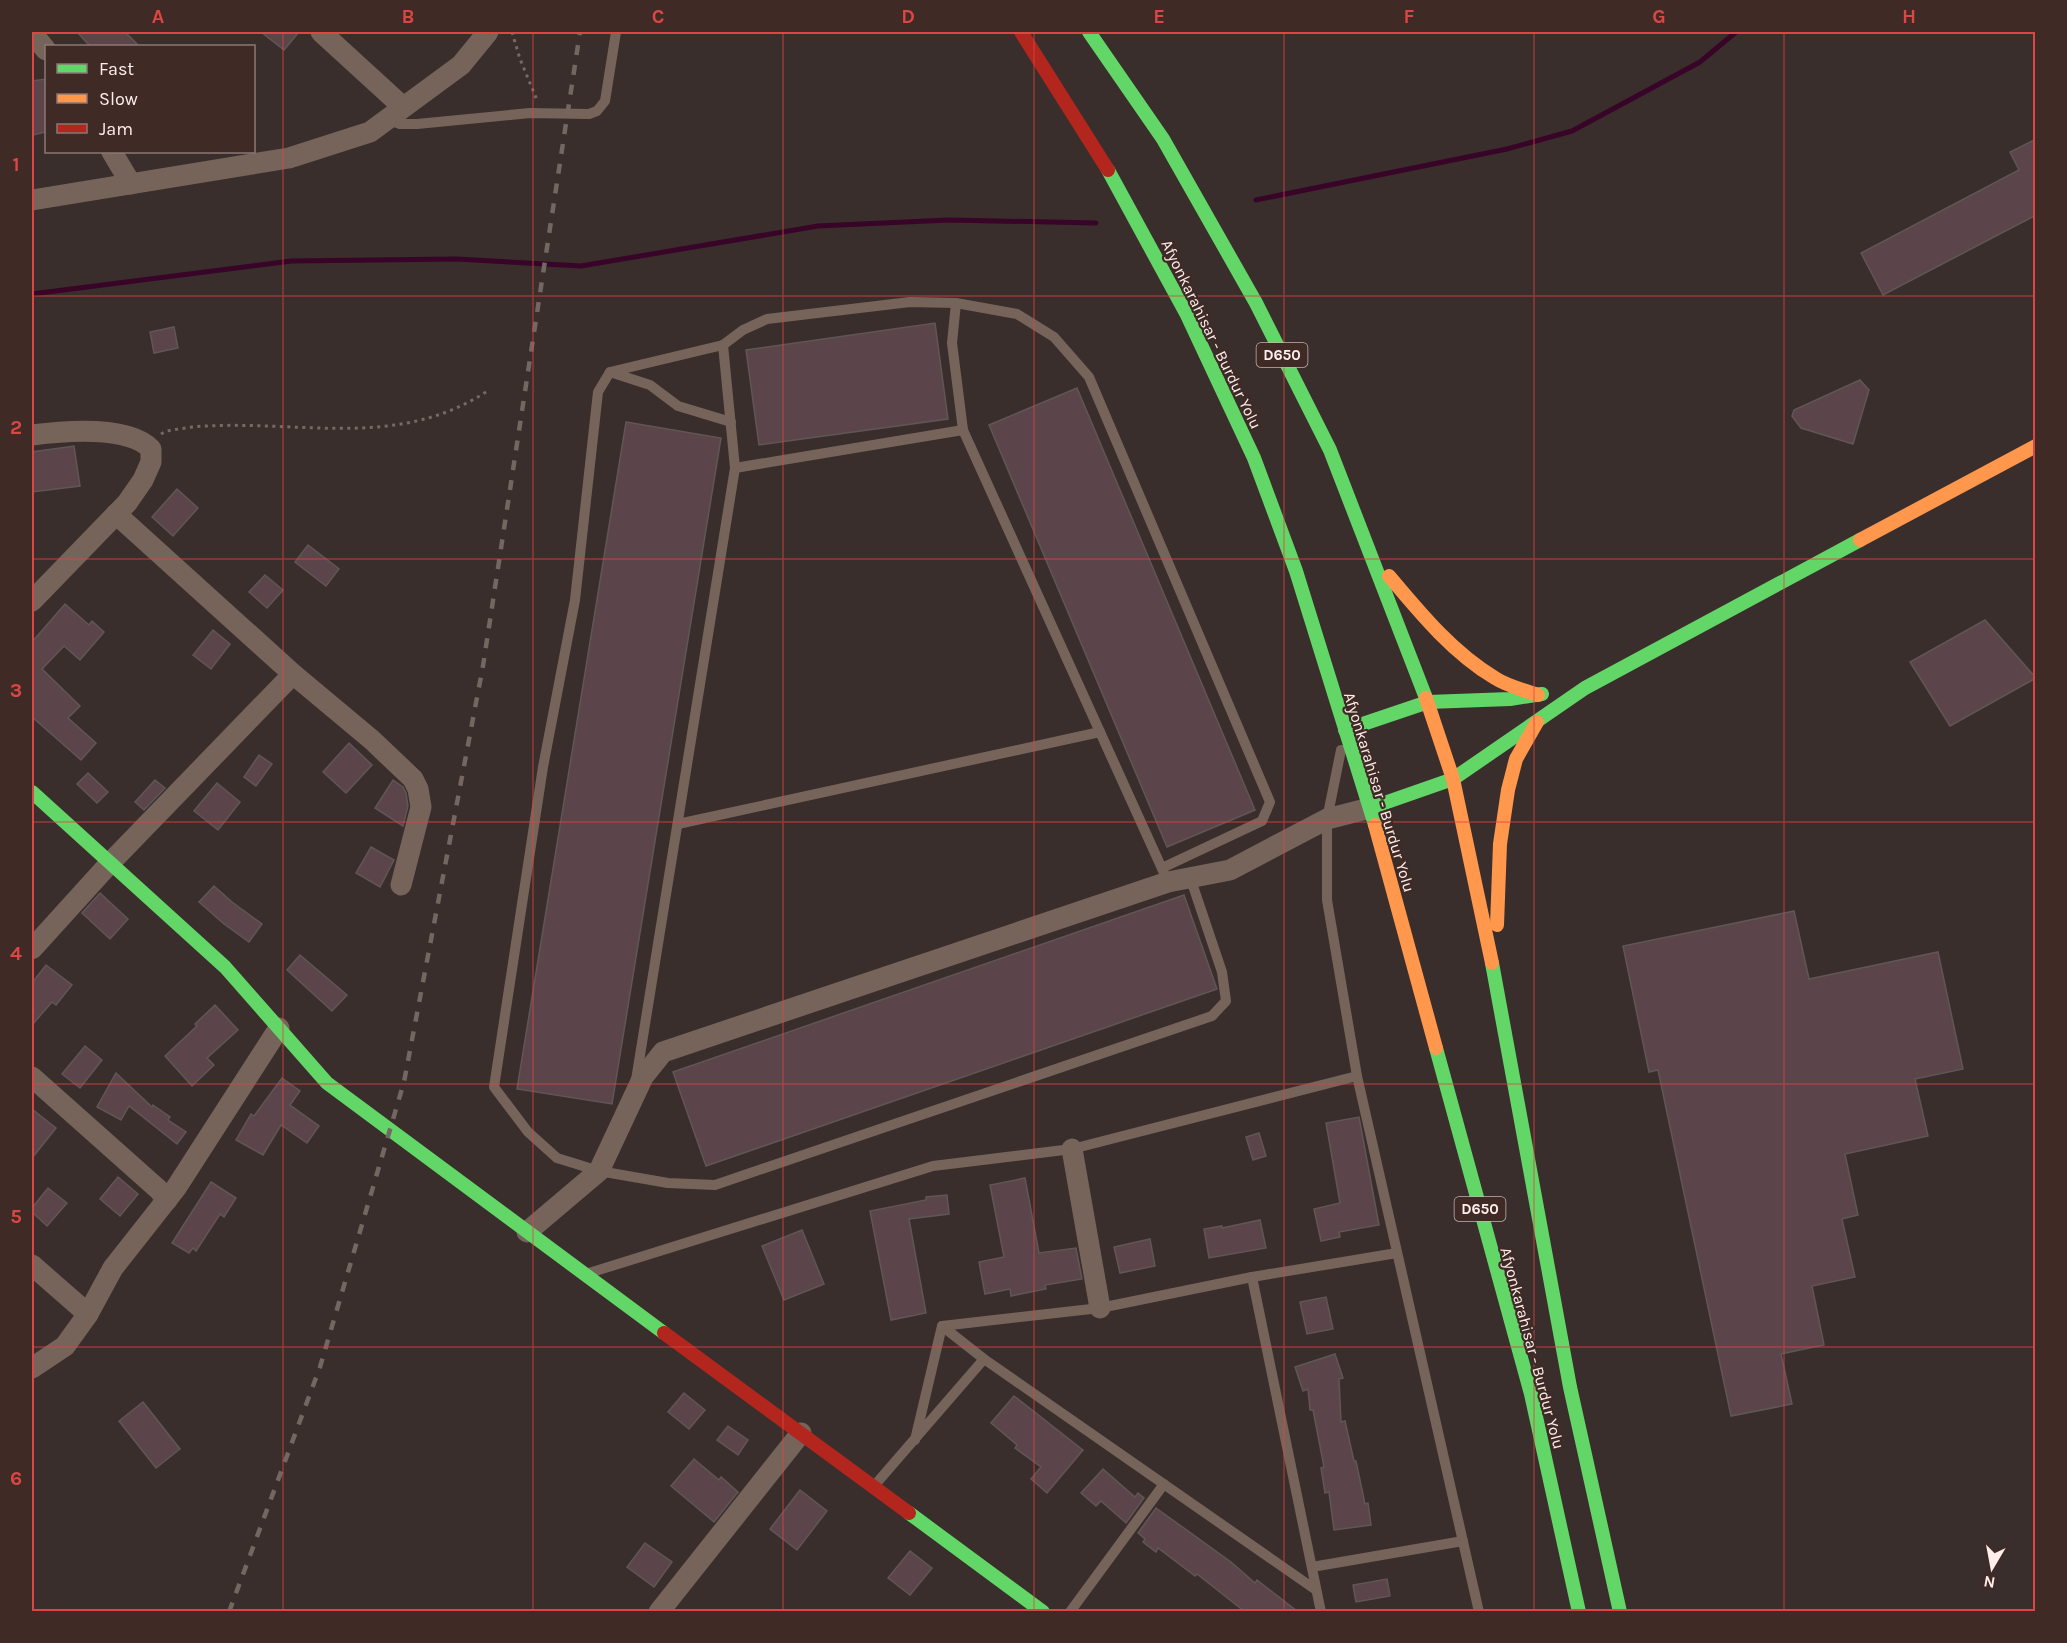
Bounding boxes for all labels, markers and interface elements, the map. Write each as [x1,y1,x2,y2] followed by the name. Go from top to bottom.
[152,5,165,28] text: A
[402,5,414,28] text: B
[652,5,664,28] text: C
[901,5,915,28] text: D
[1153,5,1165,28] text: E
[1404,5,1415,28] text: F
[1652,5,1666,28] text: G
[1902,5,1916,28] text: H
[45,45,255,153] legend
[99,58,134,80] text: Fast
[99,88,138,110] text: Slow
[99,118,133,140] text: Jam
[12,153,20,176] text: 1
[1157,237,1266,432] street label: Afyonkarahisar - Burdur Yolu
[1256,343,1308,367] road number: D650
[10,416,22,439] text: 2
[10,679,22,702] text: 3
[1340,690,1419,894] street label: Afyonkarahisar - Burdur Yolu
[10,942,22,965] text: 4
[1454,1197,1506,1221] road number: D650
[10,1205,22,1228] text: 5
[1496,1245,1569,1451] street label: Afyonkarahisar - Burdur Yolu
[10,1467,22,1490] text: 6
[1962,1538,2022,1598] north arrow
[1982,1572,1997,1593] text: N

